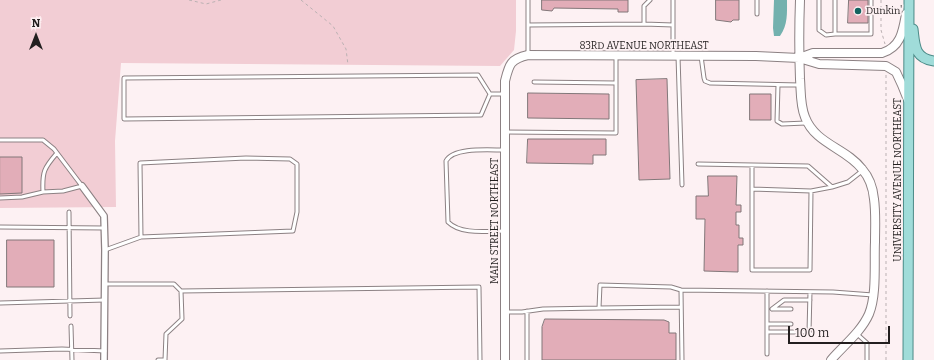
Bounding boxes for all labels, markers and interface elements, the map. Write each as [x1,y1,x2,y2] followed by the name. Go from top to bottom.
[866,5,902,17] place label: Dunkin'
[853,6,863,16] marker: Dunkin'
[16,16,56,56] north arrow
[32,17,40,30] text: N
[579,40,709,52] street label: 83RD AVENUE NORTHEAST
[892,98,904,262] street label: UNIVERSITY AVENUE NORTHEAST
[489,158,501,284] street label: MAIN STREET NORTHEAST
[790,318,892,344] scale bar
[795,326,829,340] text: 100 m

